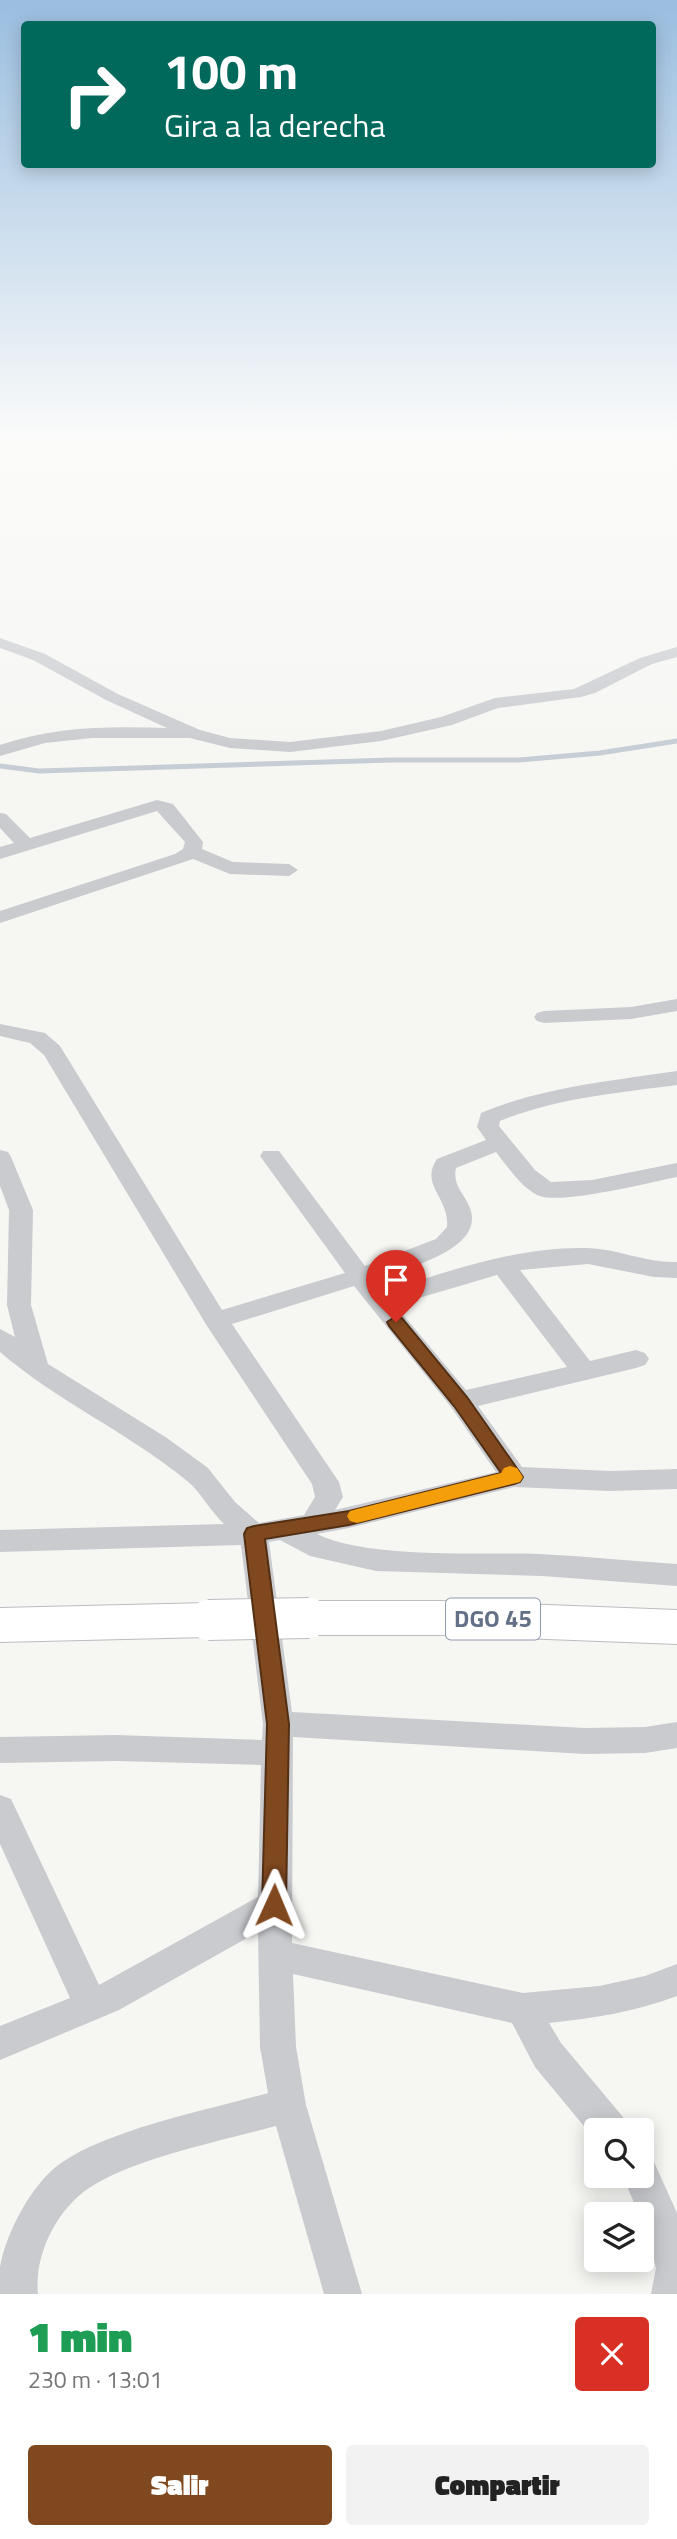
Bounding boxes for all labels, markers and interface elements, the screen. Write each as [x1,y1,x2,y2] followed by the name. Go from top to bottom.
[164,33,298,108] text: 100 m
[49,49,140,140] icon: right
[164,101,386,149] text: Gira a la derecha
[366,1250,426,1322] pin
[377,1261,415,1299] icon: arrive
[446,1598,540,1639] road number: DGO 45
[237,1868,311,1942] position arrow
[584,2118,654,2272] map controls
[584,2118,654,2188] button: search
[584,2202,654,2272] button: layers
[28,2304,132,2368] text: 1 min
[575,2317,649,2391] button: close
[28,2362,163,2397] text: 230 m · 13:01
[28,2445,332,2525] button: Salir
[346,2445,649,2525] button: Compartir

